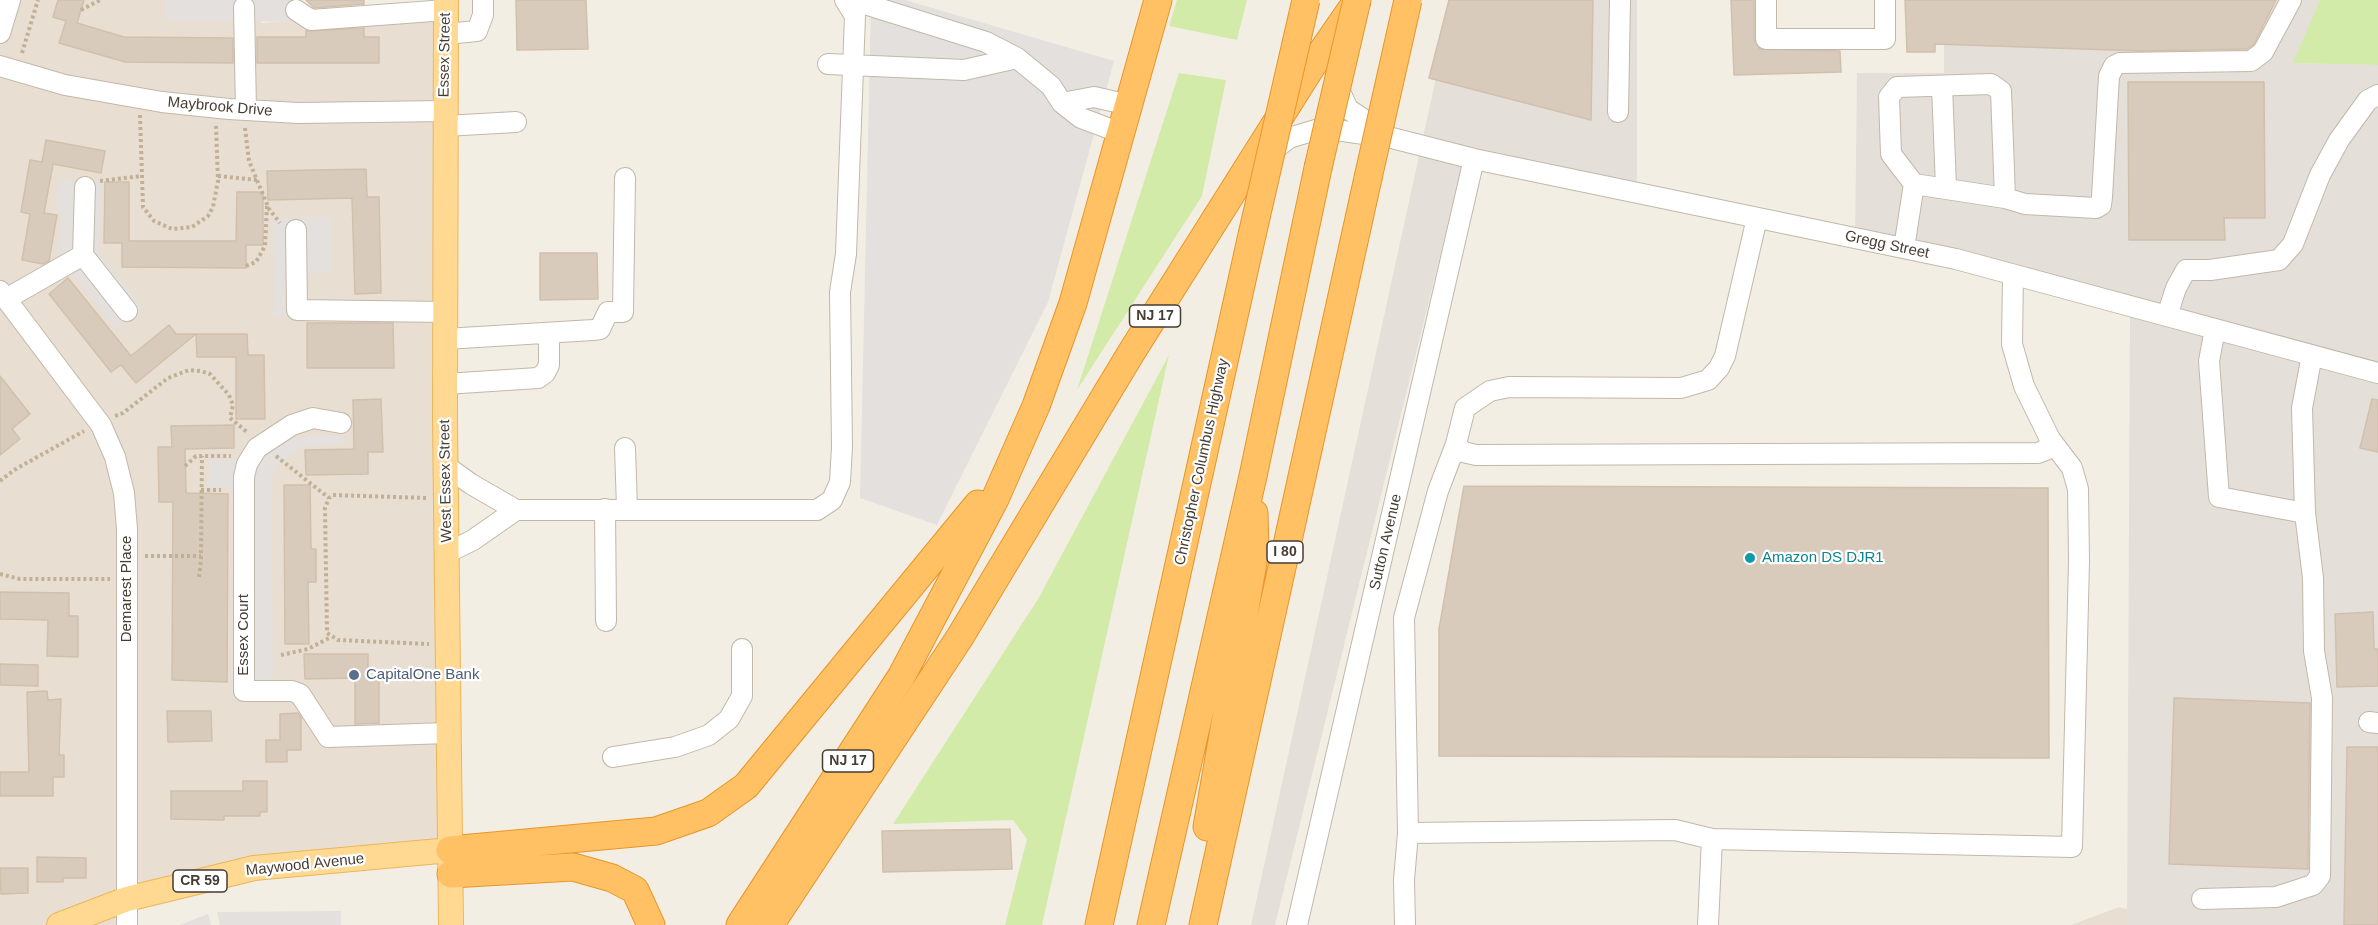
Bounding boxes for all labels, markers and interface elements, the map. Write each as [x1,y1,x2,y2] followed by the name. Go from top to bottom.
[435,12,455,98] street label: Essex Street
[167,93,273,121] street label: Maybrook Drive
[1843,227,1931,263] street label: Gregg Street
[1130,305,1180,327] road number: NJ 17
[1171,357,1233,567] street label: Christopher Columbus Highway
[436,419,456,543] street label: West Essex Street
[1366,492,1406,592] street label: Sutton Avenue
[118,536,136,642] street label: Demarest Place
[1267,541,1303,563] road number: I 80
[1762,549,1884,567] place label: Amazon DS DJR1
[1743,551,1757,565] marker: Amazon DS DJR1
[235,594,253,676] street label: Essex Court
[366,666,479,684] place label: CapitalOne Bank
[347,668,361,682] marker: CapitalOne Bank
[822,750,874,772] road number: NJ 17
[245,850,365,880] street label: Maywood Avenue
[173,870,227,892] road number: CR 59

